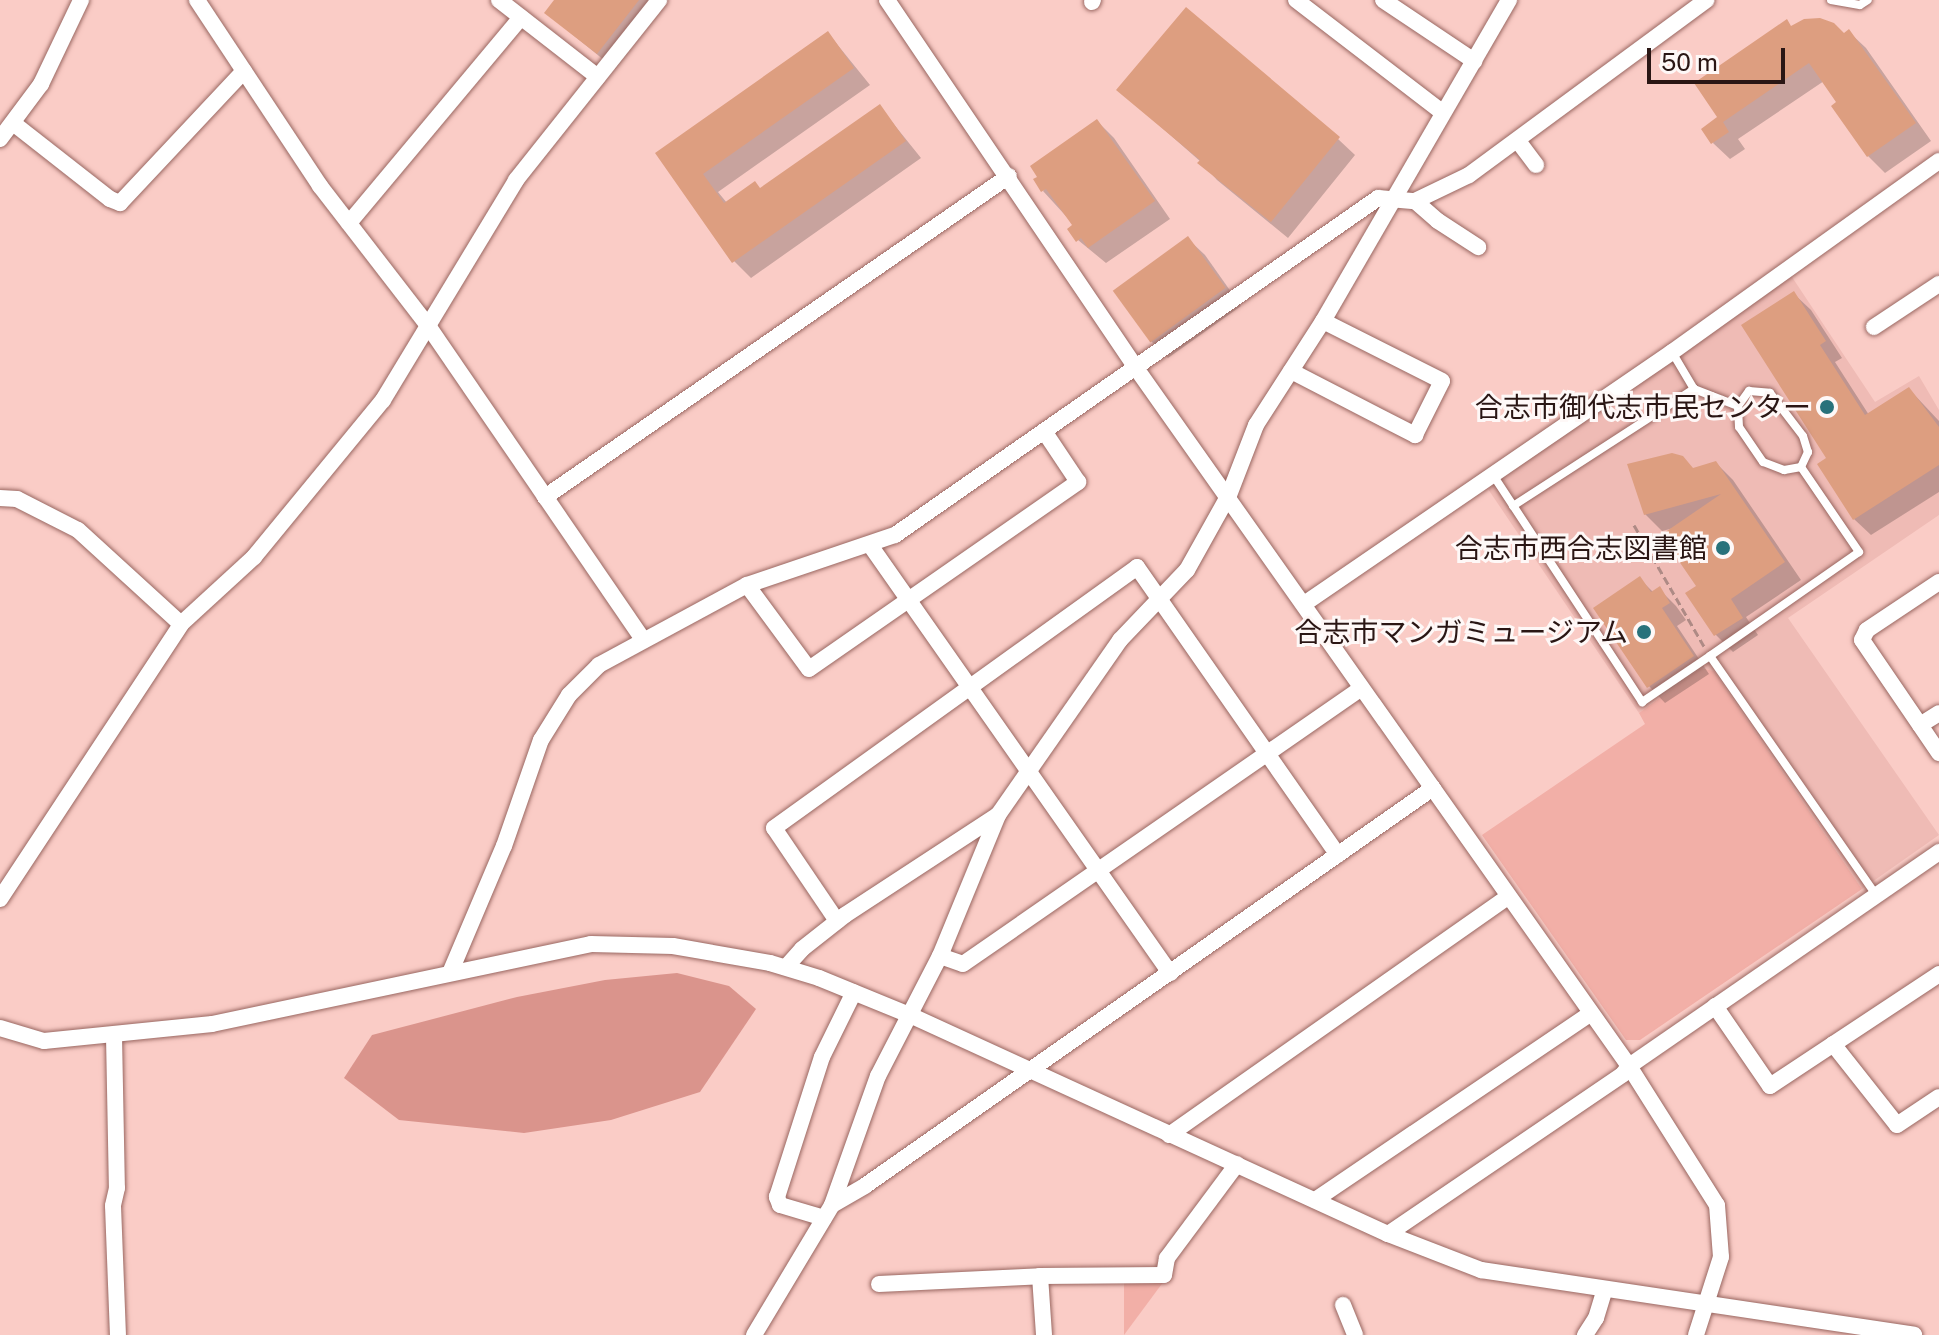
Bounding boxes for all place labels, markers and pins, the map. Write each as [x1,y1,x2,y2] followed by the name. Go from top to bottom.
[1475,390,1811,424] place label: 合志市御代志市民センター
[1818,398,1836,416] marker: 合志市御代志市民センター
[1455,531,1707,565] place label: 合志市西合志図書館
[1714,539,1732,557] marker: 合志市西合志図書館
[1292,615,1628,649] place label: 合志市マンガミュージアム
[1635,623,1653,641] marker: 合志市マンガミュージアム

